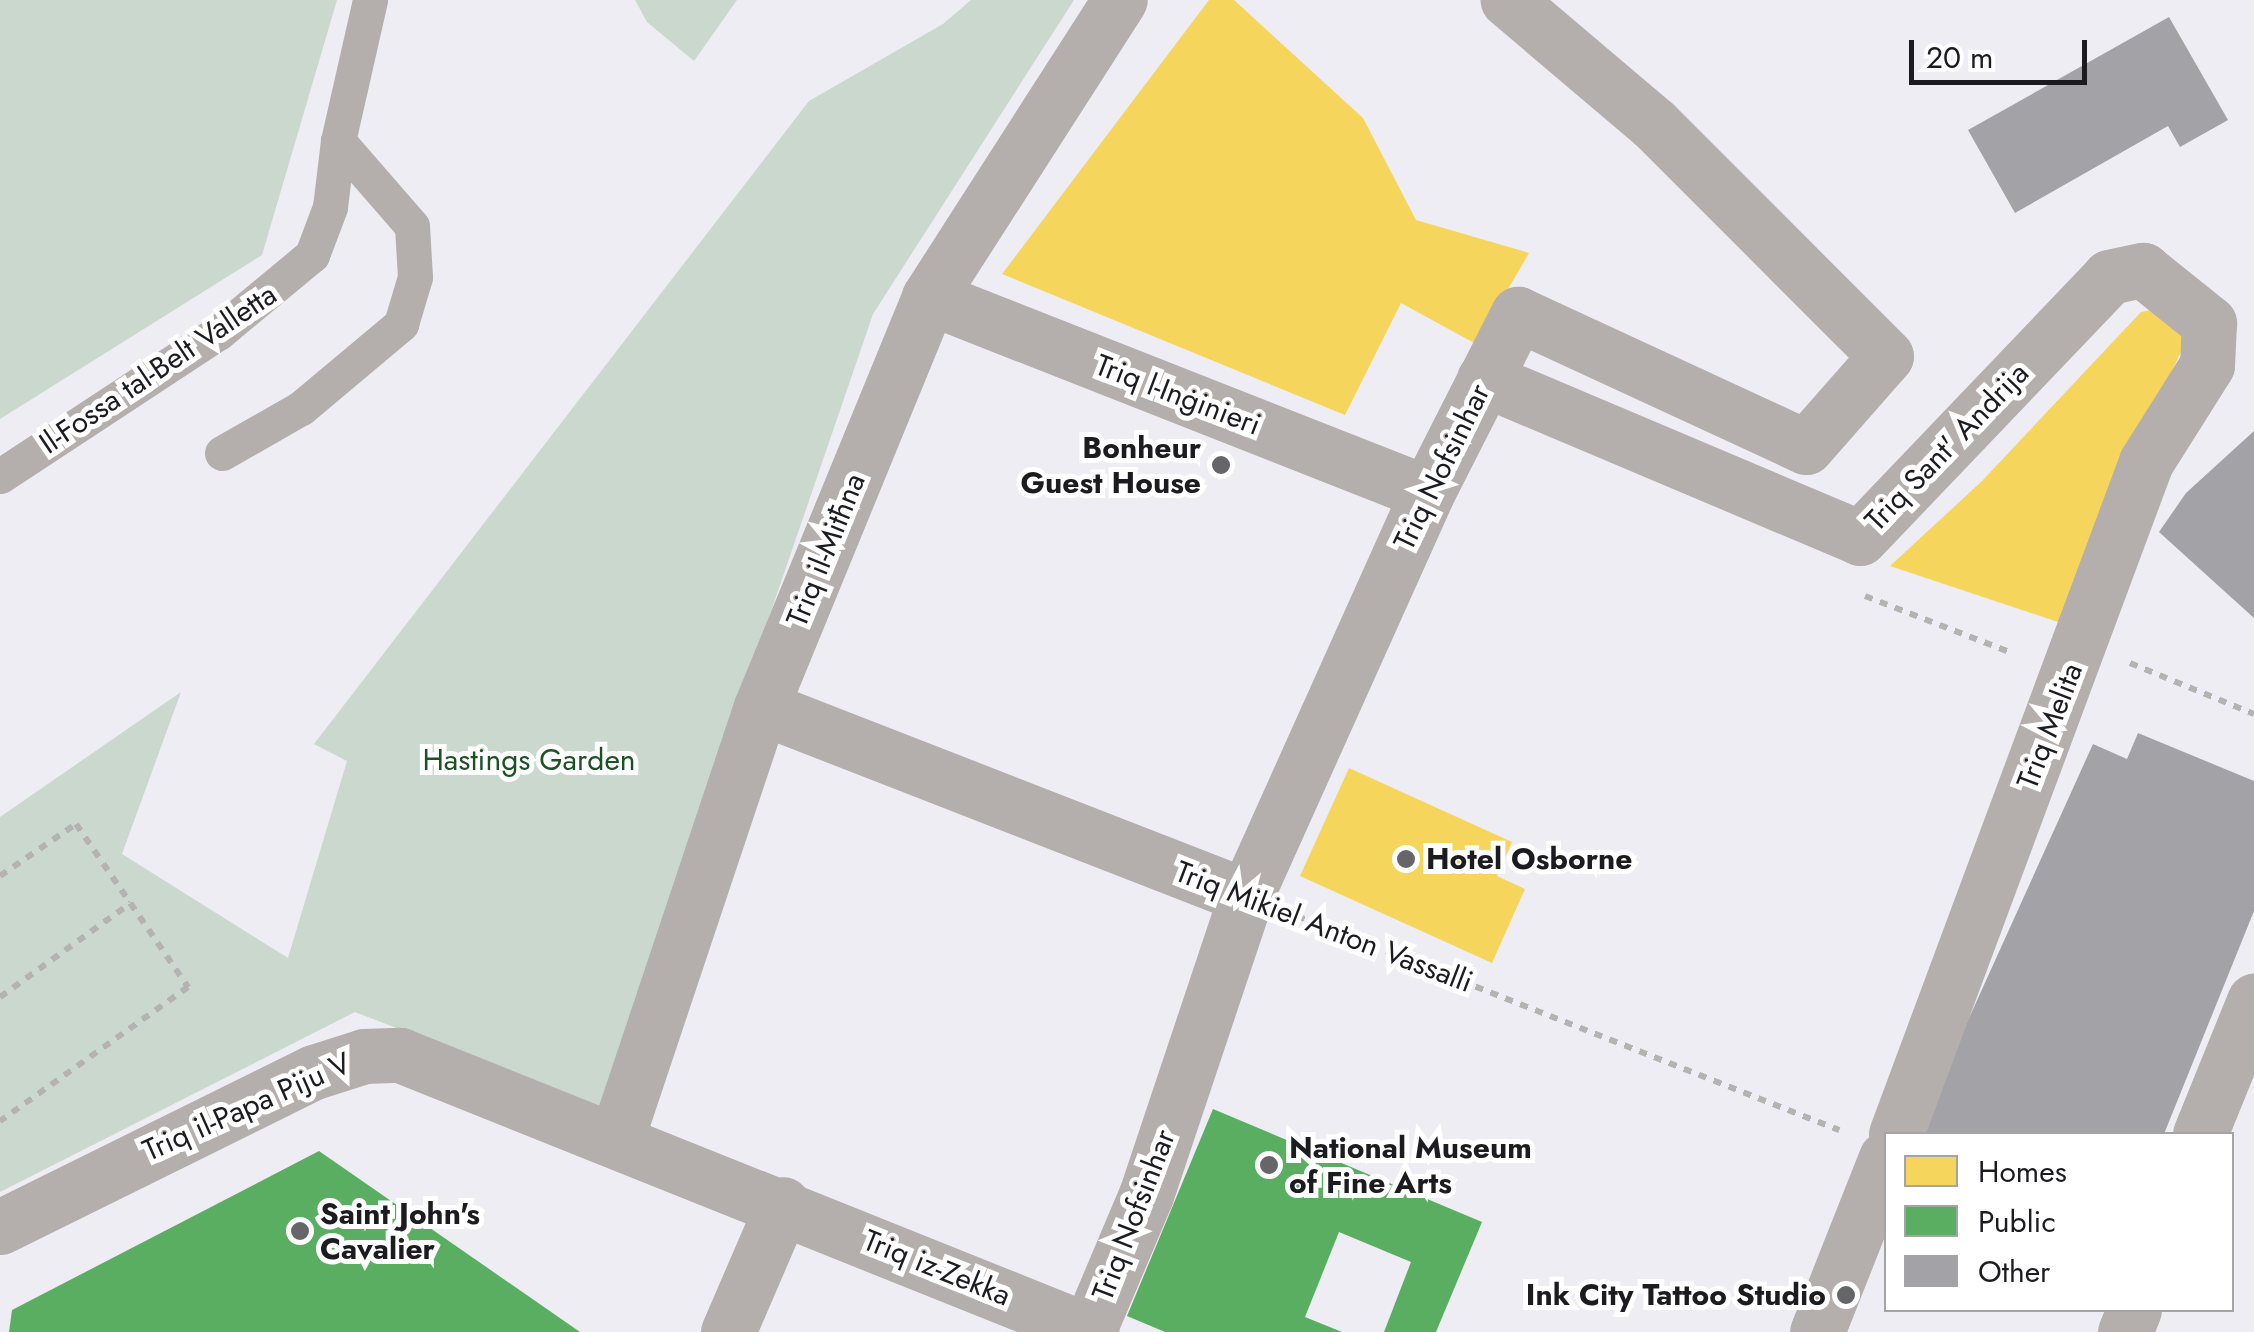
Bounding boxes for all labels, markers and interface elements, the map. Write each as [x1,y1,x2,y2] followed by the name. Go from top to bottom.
[1914,20,2092,82] scale bar
[1926,36,1993,79] text: 20 m
[33,276,283,462] street label: Il-Fossa tal-Belt Valletta
[1090,347,1266,443] street label: Triq l-Inġinieri
[1858,355,2036,539] street label: Triq Sant' Andrija
[1386,378,1498,556] street label: Triq Nofsinhar
[1021,430,1201,500] place label: Bonheur Guest House
[1210,454,1232,476] marker: Bonheur Guest House
[779,468,873,632] street label: Triq il-Mitħna
[2010,658,2090,794] street label: Triq Melita
[422,742,636,778] park label: Hastings Garden
[1426,841,1632,877] place label: Hotel Osborne
[1395,848,1417,870] marker: Hotel Osborne
[1170,854,1478,1000] street label: Triq Mikiel Anton Vassalli
[138,1045,356,1169] street label: Triq il-Papa Piju V
[1085,1124,1183,1306] street label: Triq Nofsinhar
[1289,1130,1532,1200] place label: National Museum of Fine Arts
[1884,1132,2234,1312] legend
[1978,1150,2067,1193] text: Homes
[1258,1154,1280,1176] marker: National Museum of Fine Arts
[320,1196,480,1266] place label: Saint John's Cavalier
[1978,1200,2056,1243] text: Public
[289,1220,311,1242] marker: Saint John's Cavalier
[858,1222,1016,1314] street label: Triq iz-Zekka
[1978,1250,2050,1293] text: Other
[1526,1277,1826,1313] place label: Ink City Tattoo Studio
[1835,1284,1857,1306] marker: Ink City Tattoo Studio

